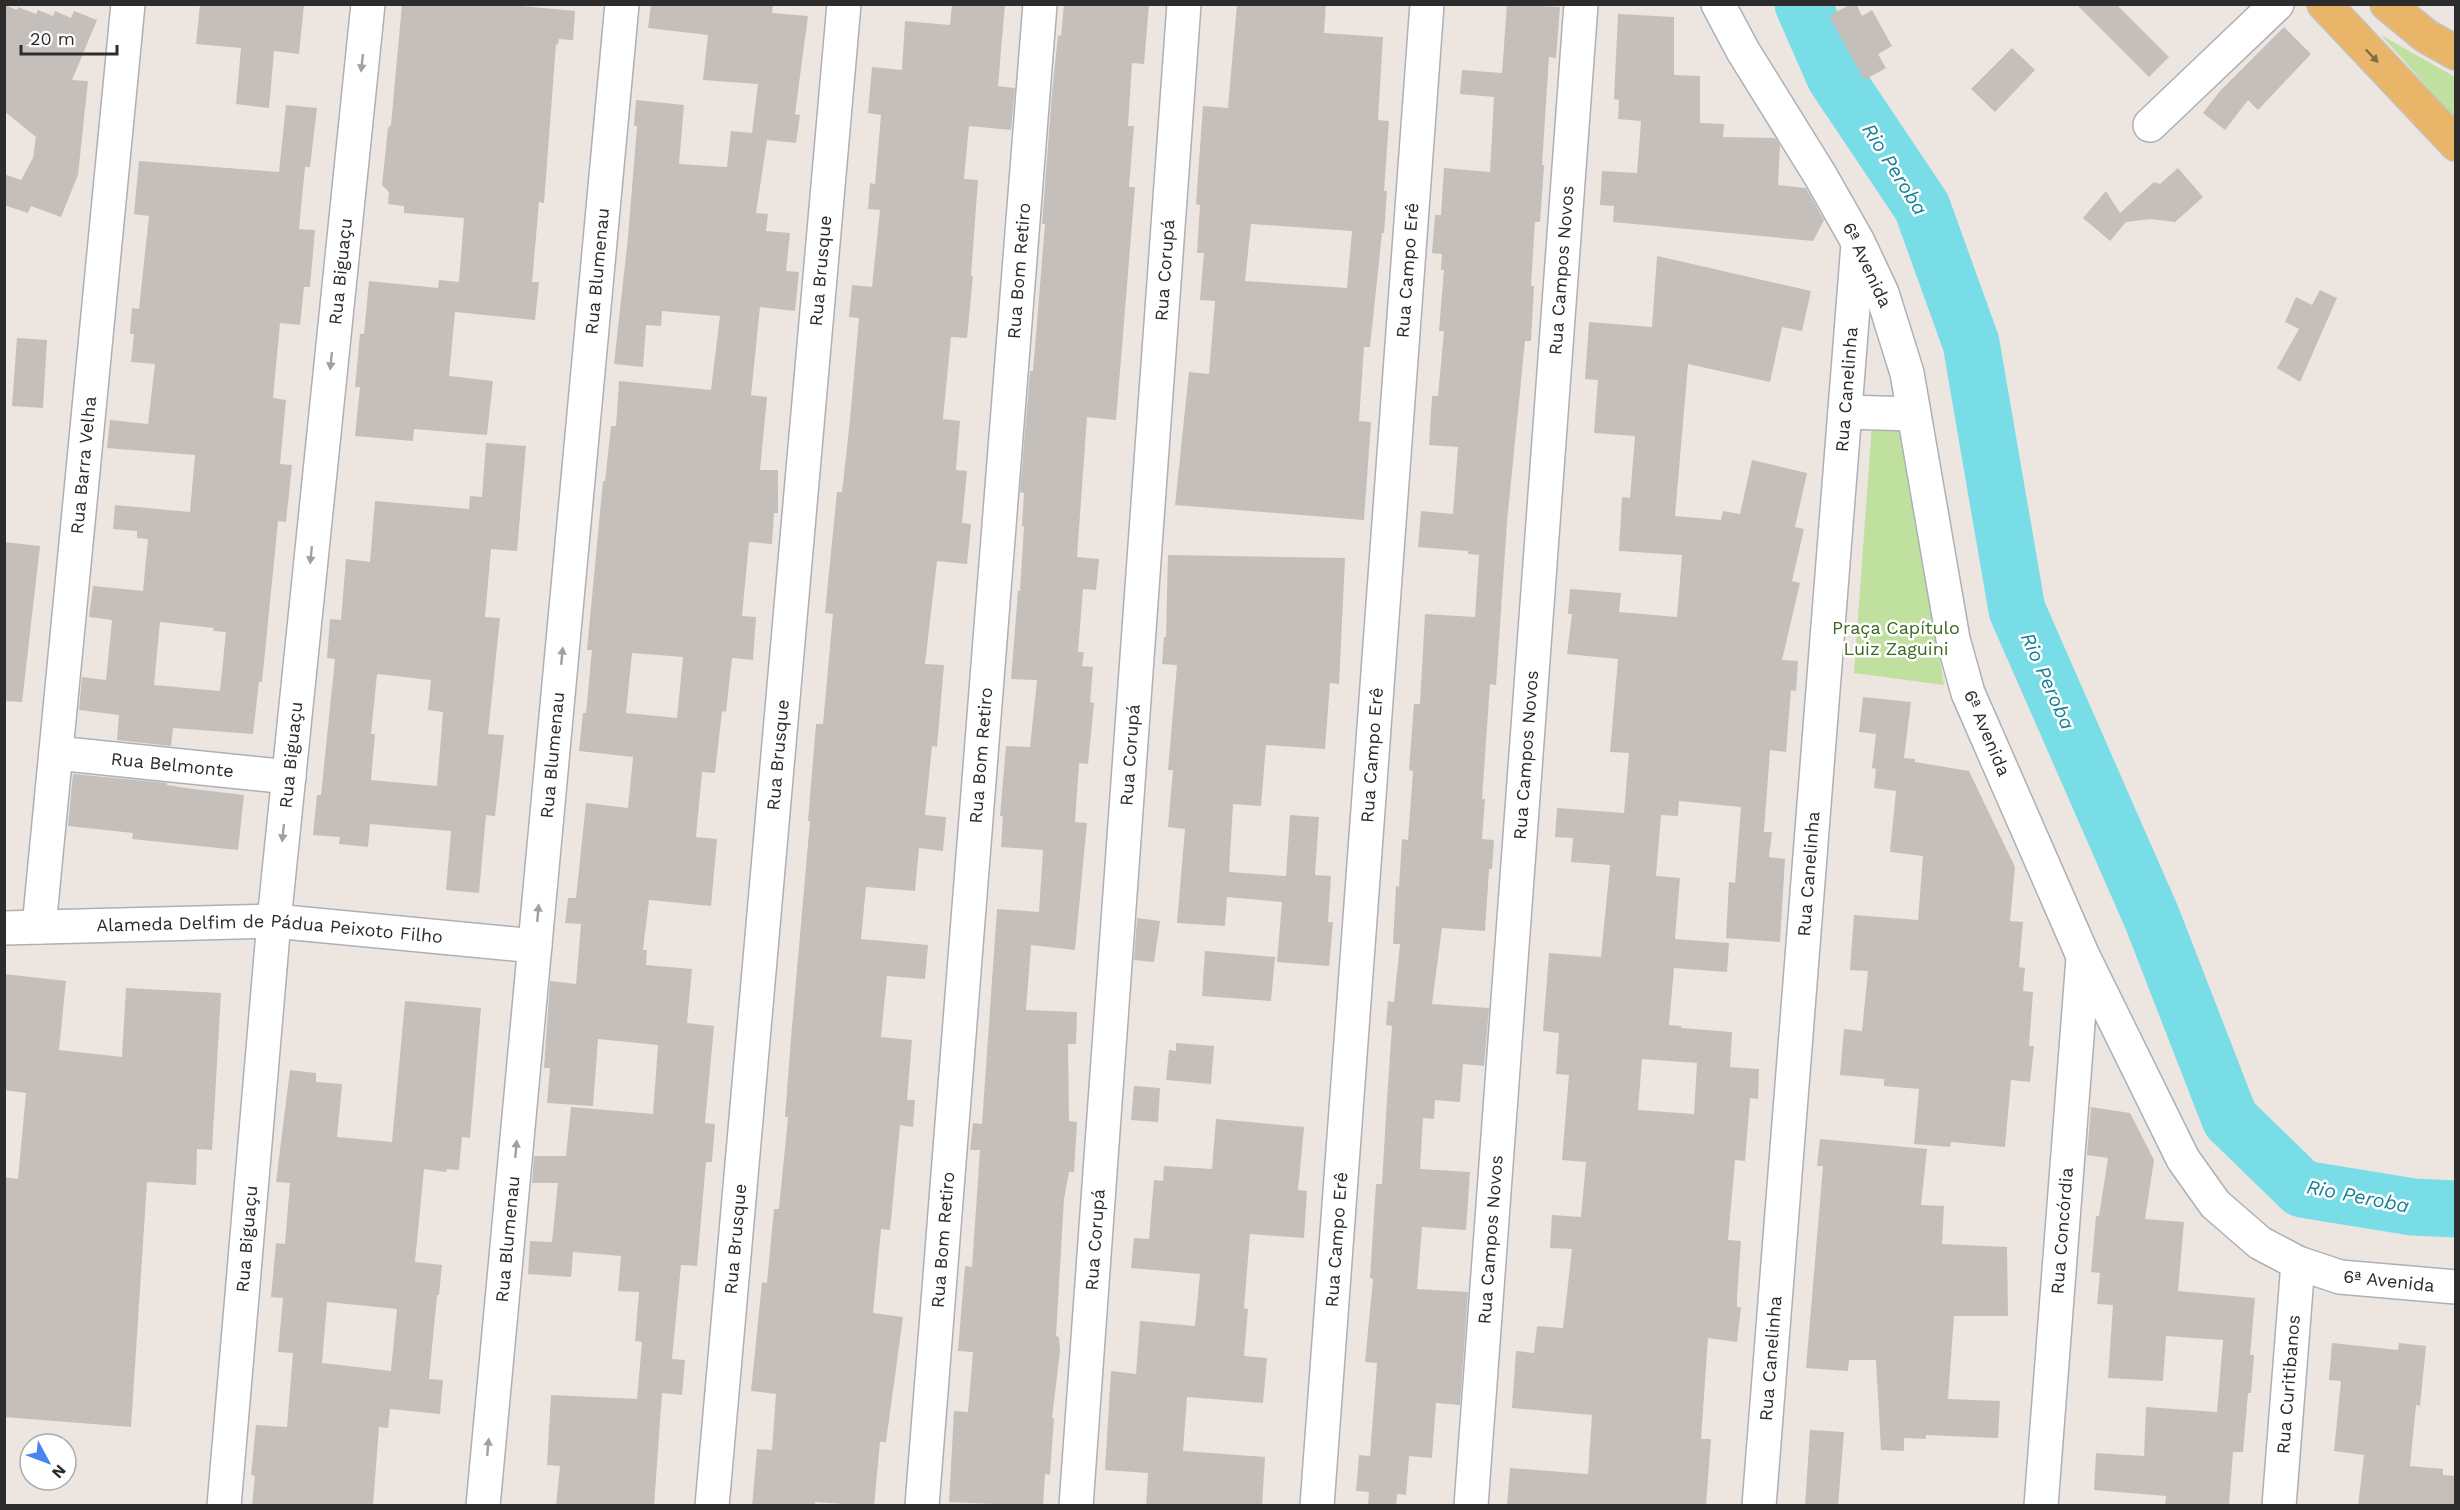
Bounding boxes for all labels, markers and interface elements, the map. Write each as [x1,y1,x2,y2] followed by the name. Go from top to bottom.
[21,18,117,56] scale bar
[30,28,75,49] text: 20 m
[2365,48,2379,63] one-way arrow
[357,53,367,72] one-way arrow
[1857,119,1933,219] water label: Rio Peroba
[1544,185,1578,356] street label: Rua Campos Novos
[1003,202,1034,340] street label: Rua Bom Retiro
[1392,202,1422,339] street label: Rua Campo Erê
[580,207,613,336] street label: Rua Blumenau
[805,214,835,327] street label: Rua Brusque
[324,217,356,326] street label: Rua Biguaçu
[1150,219,1178,322] street label: Rua Corupá
[1839,219,1896,311] street label: 6ª Avenida
[1831,326,1861,453] street label: Rua Canelinha
[326,352,336,371] one-way arrow
[66,395,100,535] street label: Rua Barra Velha
[306,546,316,565] one-way arrow
[1832,617,1960,659] park label: Praça Capítulo Luiz Zaguini
[2016,629,2080,733] water label: Rio Peroba
[557,646,567,665] one-way arrow
[1509,670,1542,840] street label: Rua Campos Novos
[965,686,996,824] street label: Rua Bom Retiro
[1356,687,1387,823] street label: Rua Campo Erê
[1960,687,2015,779] street label: 6ª Avenida
[536,691,568,819] street label: Rua Blumenau
[762,698,793,811] street label: Rua Brusque
[275,700,306,809] street label: Rua Biguaçu
[1115,703,1144,807] street label: Rua Corupá
[110,748,235,781] street label: Rua Belmonte
[1793,810,1823,937] street label: Rua Canelinha
[278,823,288,842] one-way arrow
[533,903,543,922] one-way arrow
[96,910,444,947] street label: Alameda Delfim de Pádua Peixoto Filho
[511,1139,521,1158] one-way arrow
[1473,1154,1507,1325] street label: Rua Campos Novos
[2046,1166,2077,1295] street label: Rua Concórdia
[927,1171,958,1309] street label: Rua Bom Retiro
[1321,1171,1351,1308] street label: Rua Campo Erê
[2305,1174,2411,1218] water label: Rio Peroba
[491,1175,524,1303] street label: Rua Blumenau
[720,1183,750,1295] street label: Rua Brusque
[231,1184,261,1293] street label: Rua Biguaçu
[1081,1188,1109,1291] street label: Rua Corupá
[2342,1265,2436,1296] street label: 6ª Avenida
[1755,1295,1785,1422] street label: Rua Canelinha
[2272,1314,2304,1455] street label: Rua Curitibanos
[18,1432,78,1492] north arrow
[483,1438,493,1457] one-way arrow
[48,1461,70,1482] text: N

